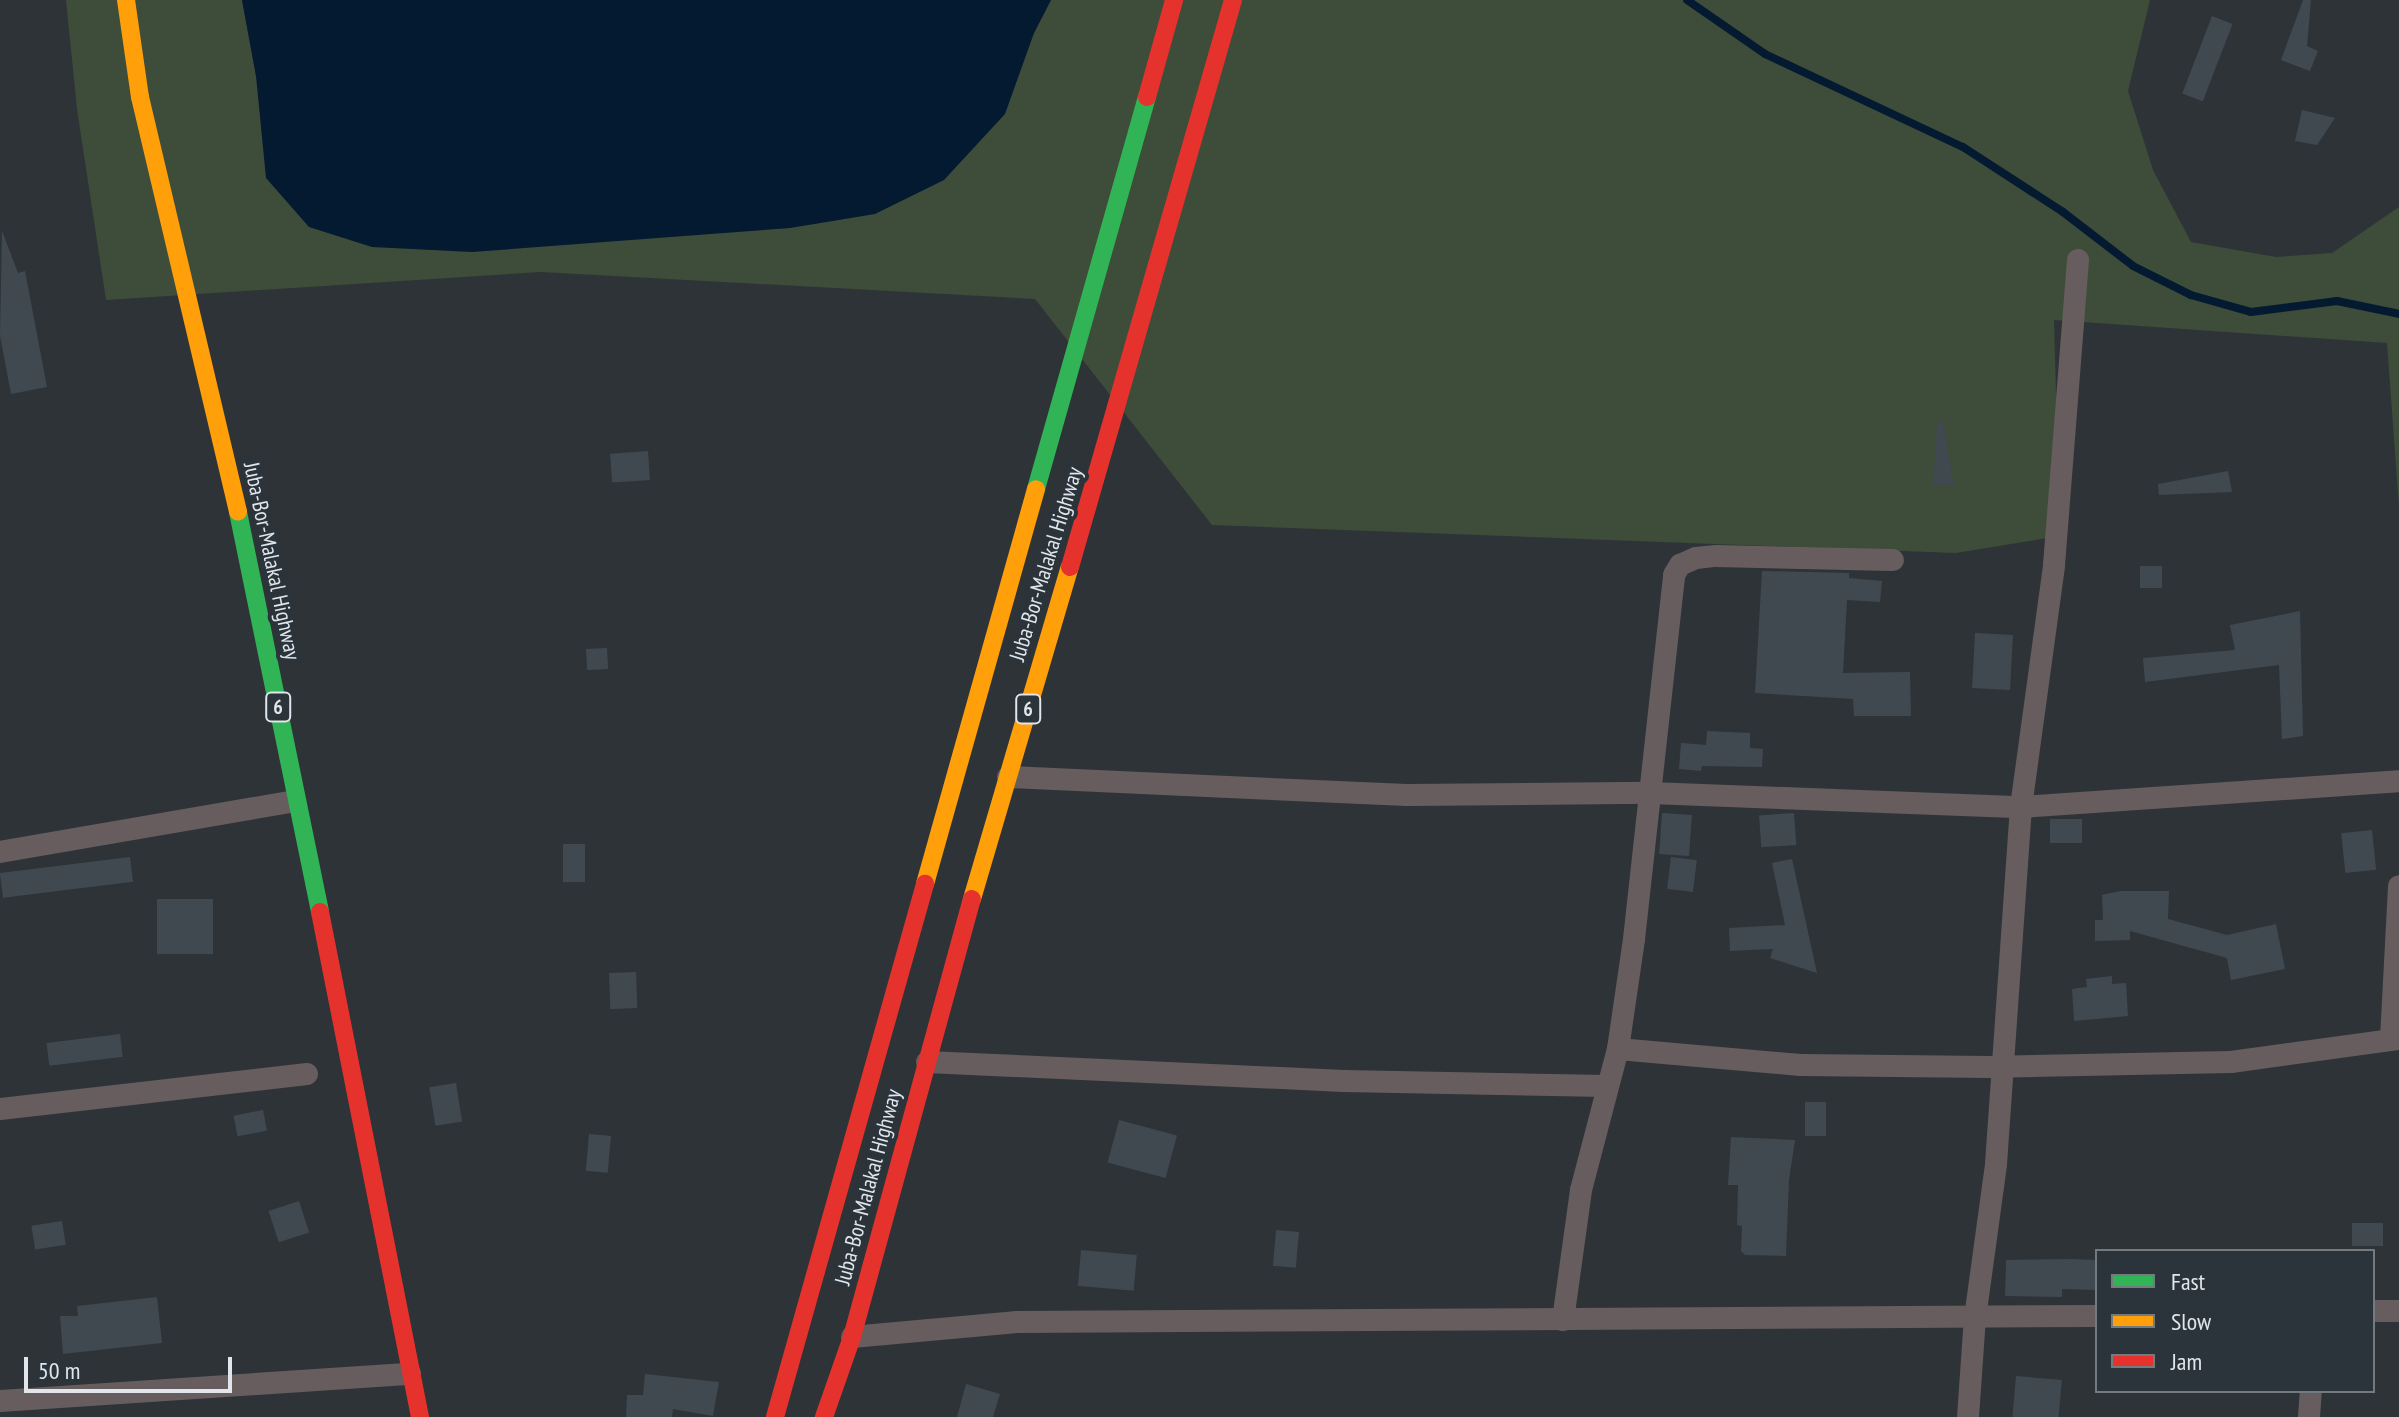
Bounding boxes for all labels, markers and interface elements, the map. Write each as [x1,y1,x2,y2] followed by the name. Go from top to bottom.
[238,460,306,662] street label: Juba-Bor-Malakal Highway
[1004,464,1088,664] street label: Juba-Bor-Malakal Highway
[264,691,292,723] road number: 6
[1014,693,1042,725] road number: 6
[829,1086,907,1288] street label: Juba-Bor-Malakal Highway
[2095,1249,2375,1393] legend
[2171,1266,2205,1297] text: Fast
[2171,1306,2211,1337] text: Slow
[28,1341,236,1391] scale bar
[2171,1346,2202,1377] text: Jam
[38,1355,80,1386] text: 50 m

